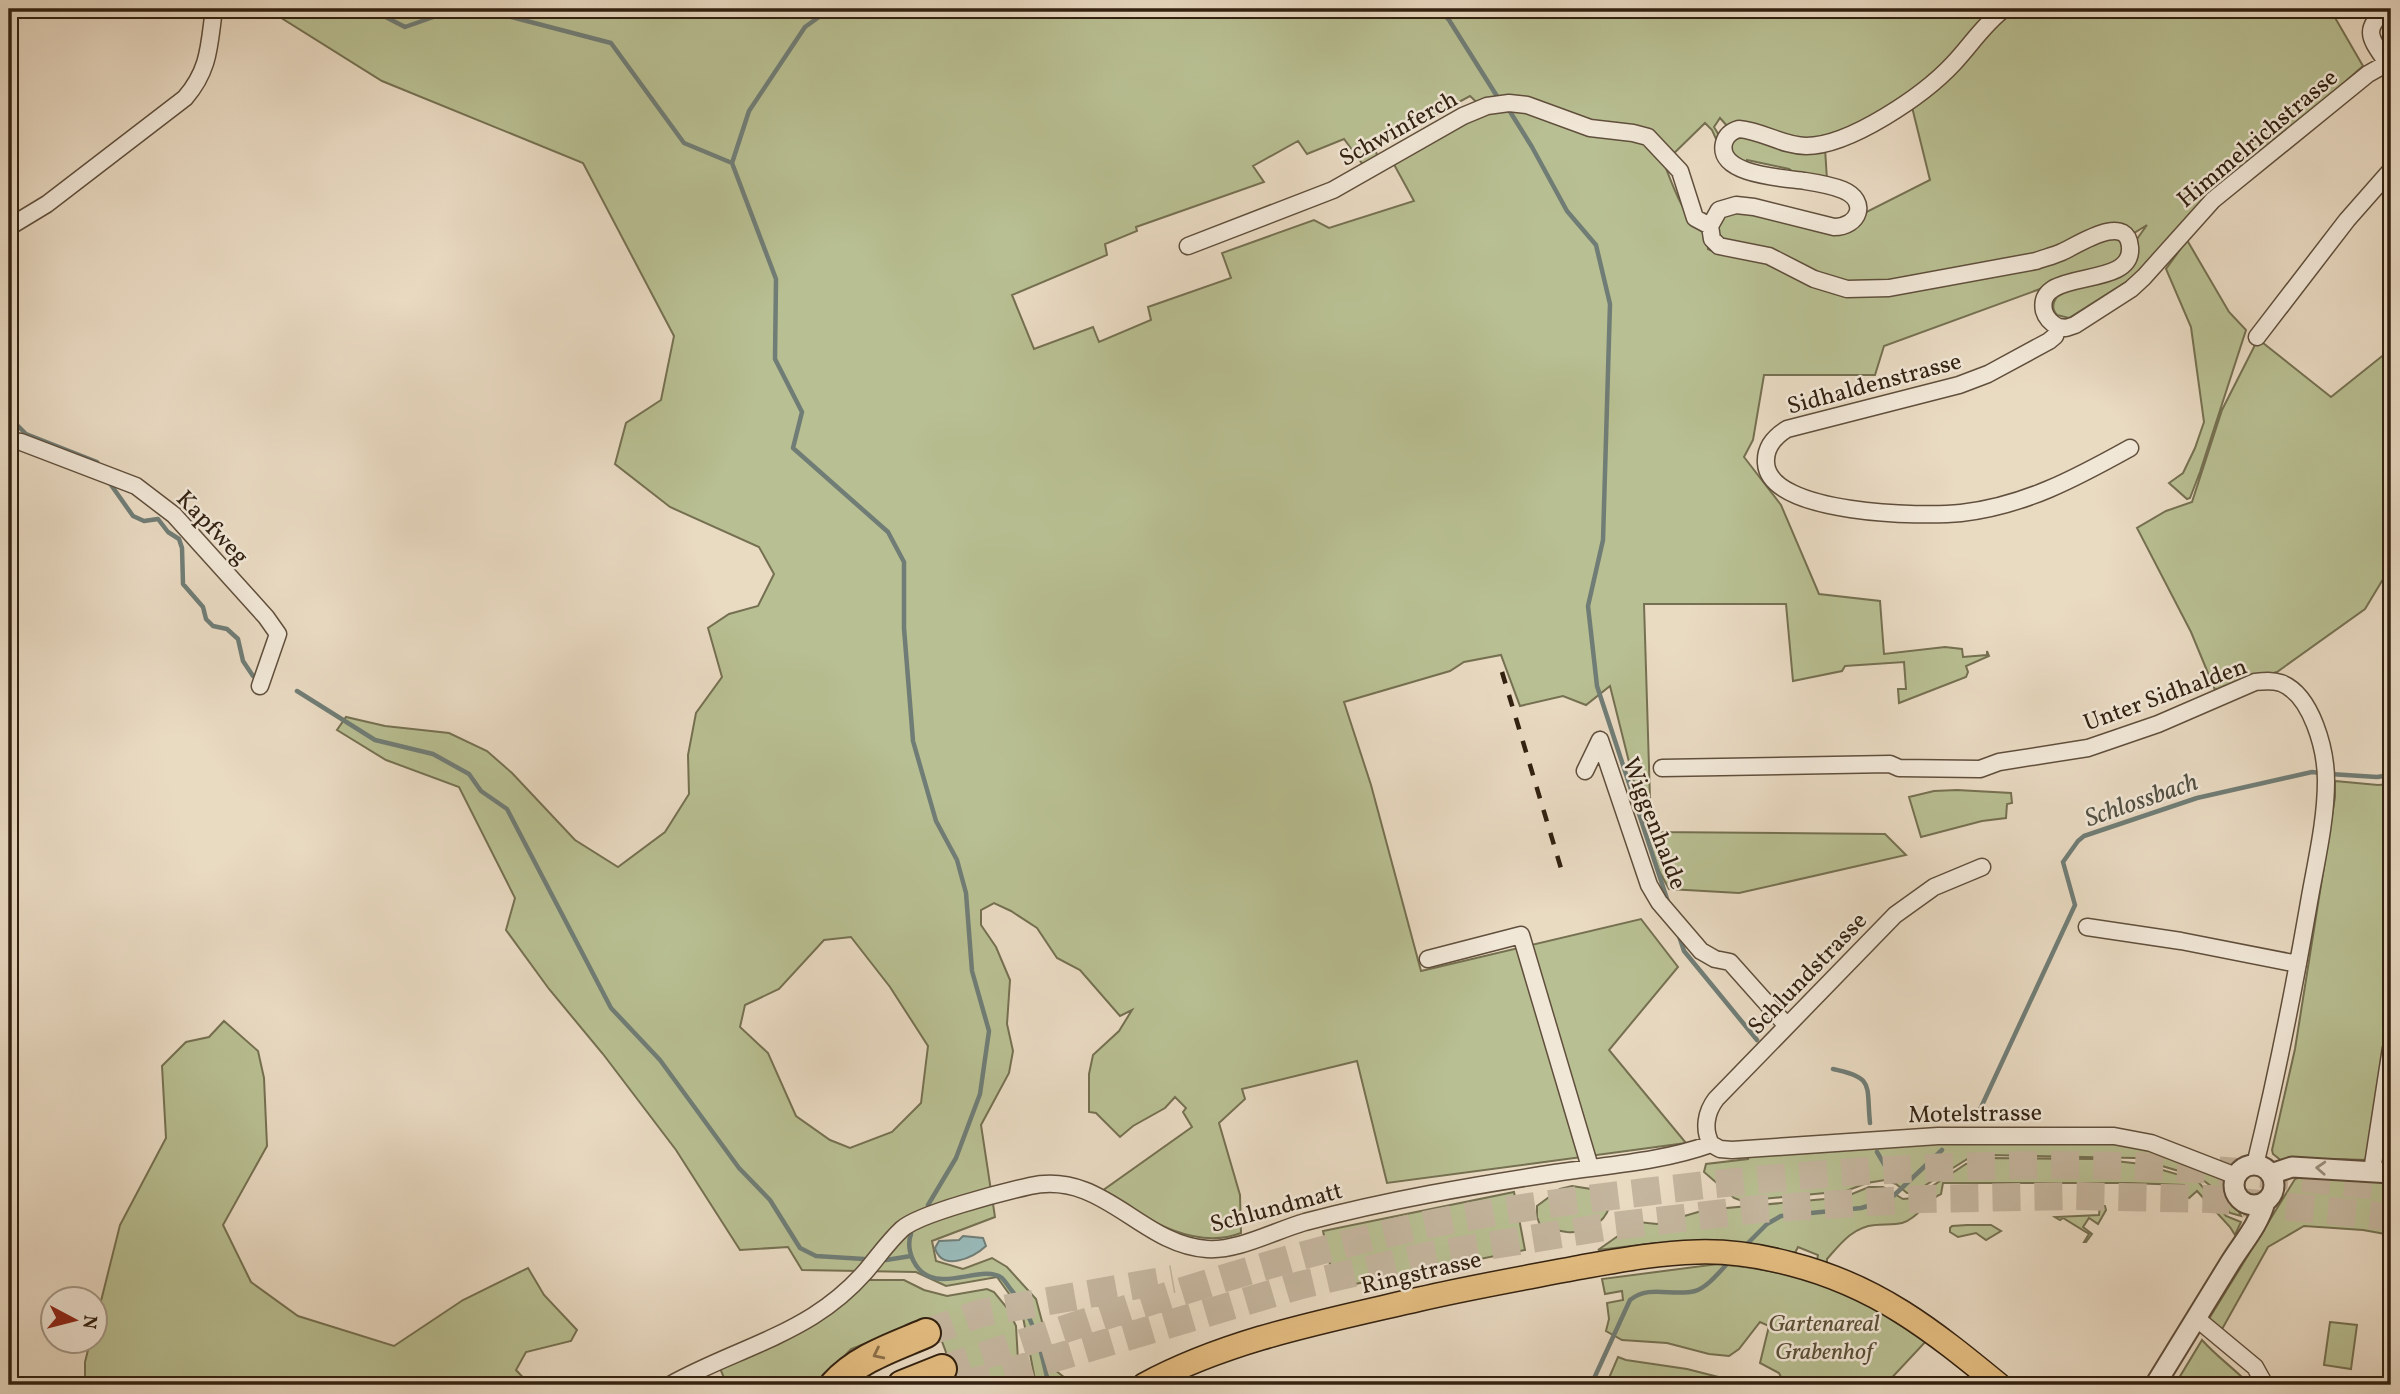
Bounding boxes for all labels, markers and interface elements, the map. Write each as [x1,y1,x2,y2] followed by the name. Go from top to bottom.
[2170,62,2346,217] street label: Himmelrichstrasse
[1333,83,1464,176] street label: Schwinferch
[1784,345,1966,425] street label: Sidhaldenstrasse
[167,483,256,573] street label: Kapfweg
[2079,651,2252,741] street label: Unter Sidhalden
[1612,753,1694,895] street label: Wiggenhalde
[2080,765,2203,837] water label: Schlossbach
[1741,905,1876,1043] street label: Schlundstrasse
[1908,1097,2042,1133] street label: Motelstrasse
[2315,1161,2326,1176] one-way arrow
[1207,1175,1346,1243] street label: Schlundmatt
[1358,1244,1485,1304] street label: Ringstrasse
[38,1286,108,1356] north arrow
[1768,1308,1880,1370] park label: Gartenareal Grabenhof
[75,1313,103,1330] text: N
[873,1346,885,1360] one-way arrow

